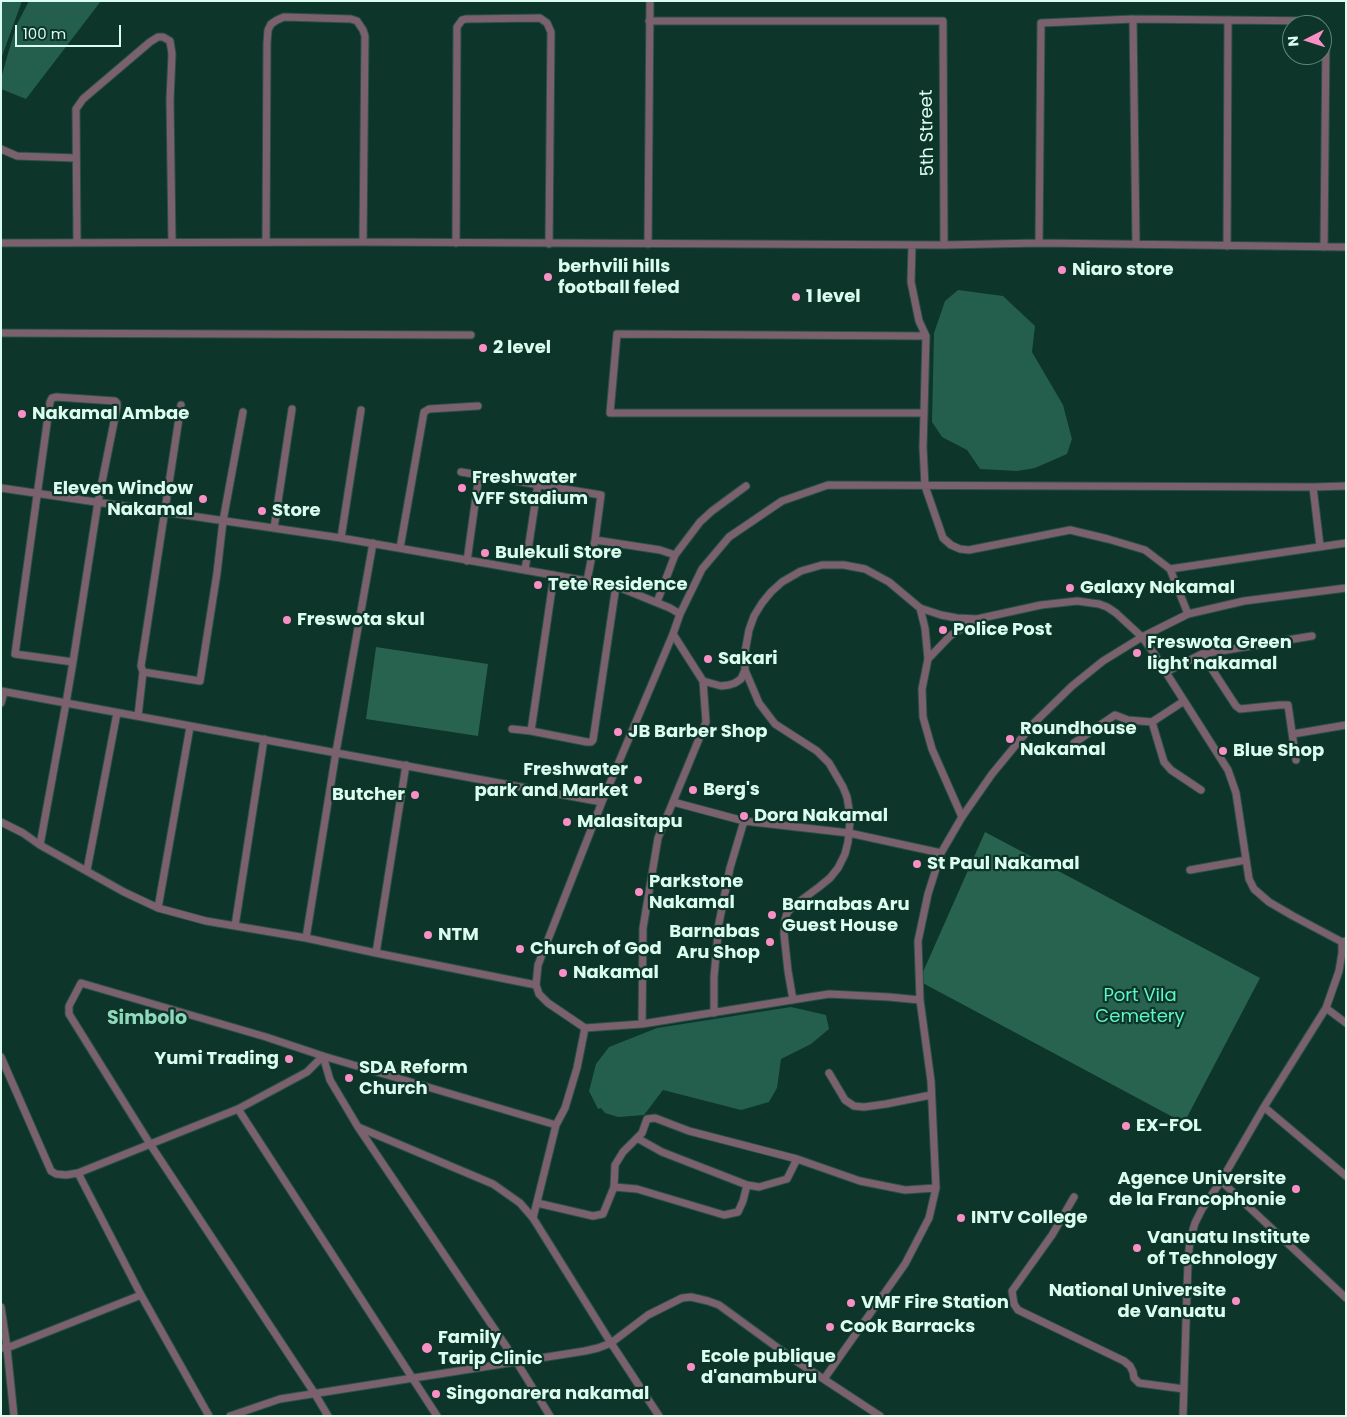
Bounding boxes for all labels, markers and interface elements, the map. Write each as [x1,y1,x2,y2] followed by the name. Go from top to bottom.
[18,15,124,47] scale bar
[1282,15,1332,65] north arrow
[23,23,66,44] text: 100 m
[1283,35,1303,47] text: N
[916,89,940,177] street label: 5th Street
[558,256,680,298] place label: berhvili hills football feled
[1072,259,1174,281] place label: Niaro store
[1056,264,1068,276] marker: Niaro store
[542,271,554,283] marker: berhvili hills football feled
[806,286,861,308] place label: 1 level
[790,291,802,303] marker: 1 level
[493,337,551,359] place label: 2 level
[477,342,489,354] marker: 2 level
[32,403,189,425] place label: Nakamal Ambae
[16,408,28,420] marker: Nakamal Ambae
[472,467,588,509] place label: Freshwater VFF Stadium
[53,478,193,520] place label: Eleven Window Nakamal
[456,482,468,494] marker: Freshwater VFF Stadium
[197,493,209,505] marker: Eleven Window Nakamal
[272,500,321,522] place label: Store
[256,505,268,517] marker: Store
[495,542,622,564] place label: Bulekuli Store
[479,547,491,559] marker: Bulekuli Store
[548,574,688,596] place label: Tete Residence
[1080,577,1235,599] place label: Galaxy Nakamal
[532,579,544,591] marker: Tete Residence
[1064,582,1076,594] marker: Galaxy Nakamal
[297,609,425,631] place label: Freswota skul
[281,614,293,626] marker: Freswota skul
[953,619,1052,641] place label: Police Post
[937,624,949,636] marker: Police Post
[1147,632,1292,674] place label: Freswota Green light nakamal
[1131,647,1143,659] marker: Freswota Green light nakamal
[718,648,778,670] place label: Sakari
[702,653,714,665] marker: Sakari
[1020,718,1137,761] place label: Roundhouse Nakamal
[628,721,768,743] place label: JB Barber Shop
[612,726,624,738] marker: JB Barber Shop
[1004,733,1016,745] marker: Roundhouse Nakamal
[1233,740,1324,762] place label: Blue Shop
[1217,745,1229,757] marker: Blue Shop
[475,759,628,802] place label: Freshwater park and Market
[632,774,644,786] marker: Freshwater park and Market
[703,779,760,801] place label: Berg's
[332,784,405,806] place label: Butcher
[687,784,699,796] marker: Berg's
[409,789,421,801] marker: Butcher
[754,805,888,827] place label: Dora Nakamal
[738,810,750,822] marker: Dora Nakamal
[577,811,683,833] place label: Malasitapu
[561,816,573,828] marker: Malasitapu
[927,853,1080,875] place label: St Paul Nakamal
[911,858,923,870] marker: St Paul Nakamal
[649,871,743,914] place label: Parkstone Nakamal
[633,886,645,898] marker: Parkstone Nakamal
[782,894,910,936] place label: Barnabas Aru Guest House
[766,909,778,921] marker: Barnabas Aru Guest House
[669,921,760,964] place label: Barnabas Aru Shop
[438,924,479,946] place label: NTM
[422,929,434,941] marker: NTM
[764,936,776,948] marker: Barnabas Aru Shop
[530,938,662,960] place label: Church of God
[514,943,526,955] marker: Church of God
[573,962,659,984] place label: Nakamal
[557,967,569,979] marker: Nakamal
[1095,985,1185,1028] park label: Port Vila Cemetery
[107,1008,187,1030] district label: Simbolo
[154,1048,279,1070] place label: Yumi Trading
[283,1053,295,1065] marker: Yumi Trading
[359,1057,468,1100] place label: SDA Reform Church
[343,1072,355,1084] marker: SDA Reform Church
[1136,1115,1202,1137] place label: EX-FOL
[1120,1120,1132,1132] marker: EX-FOL
[1109,1168,1286,1210] place label: Agence Universite de la Francophonie
[1290,1183,1302,1195] marker: Agence Universite de la Francophonie
[971,1207,1088,1229] place label: INTV College
[955,1212,967,1224] marker: INTV College
[1147,1227,1310,1270] place label: Vanuatu Institute of Technology
[1131,1242,1143,1254] marker: Vanuatu Institute of Technology
[1049,1280,1226,1322] place label: National Universite de Vanuatu
[861,1292,1009,1314] place label: VMF Fire Station
[1230,1295,1242,1307] marker: National Universite de Vanuatu
[845,1297,857,1309] marker: VMF Fire Station
[840,1316,975,1338] place label: Cook Barracks
[824,1321,836,1333] marker: Cook Barracks
[438,1327,543,1370] place label: Family Tarip Clinic
[420,1341,434,1355] marker: Family Tarip Clinic
[701,1346,836,1388] place label: Ecole publique d'anamburu
[685,1361,697,1373] marker: Ecole publique d'anamburu
[446,1383,649,1405] place label: Singonarera nakamal
[430,1388,442,1400] marker: Singonarera nakamal

